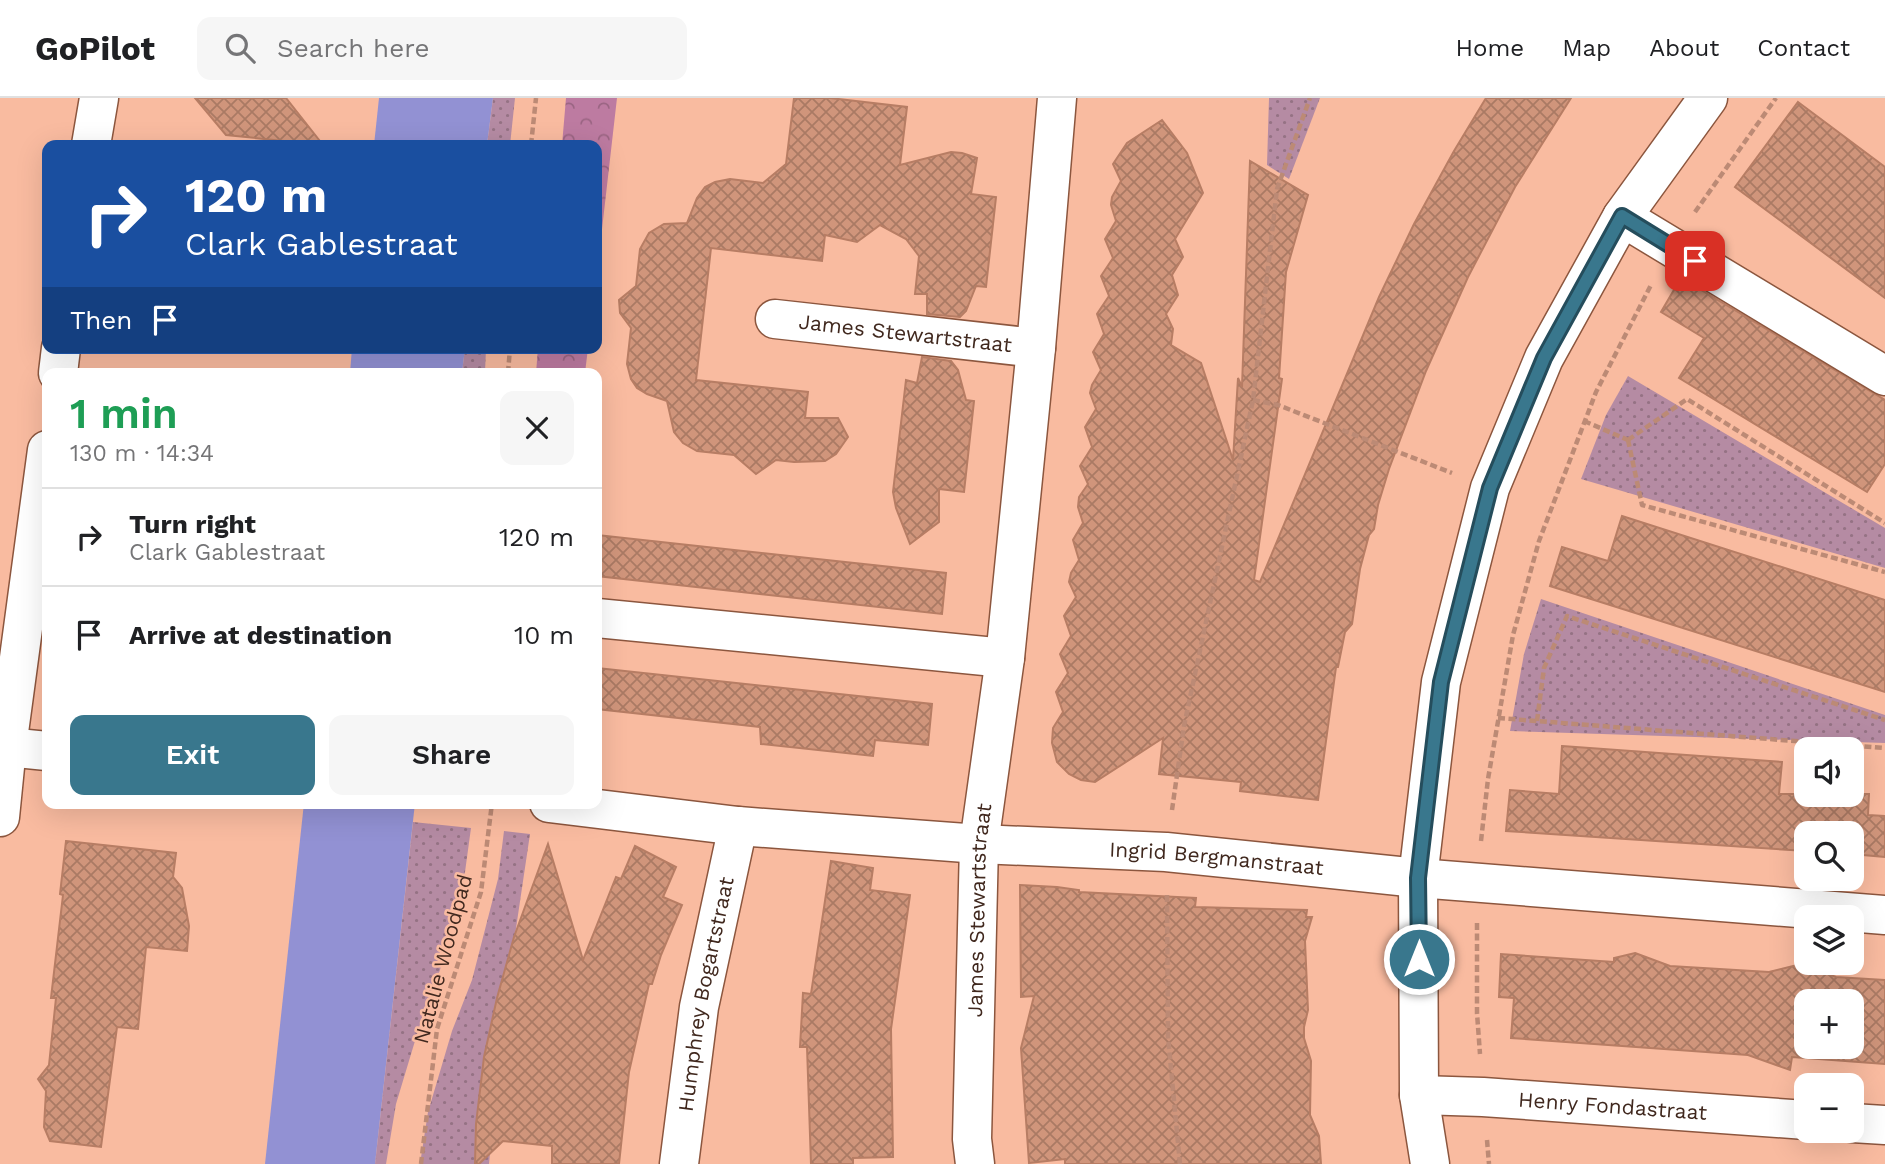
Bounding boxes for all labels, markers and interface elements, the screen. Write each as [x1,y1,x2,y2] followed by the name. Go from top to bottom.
[197,17,687,80] search box
[35,29,155,68] text: GoPilot
[221,29,259,67] icon: search
[277,33,429,63] text: Search here
[1456,34,1524,62] text: Home
[1562,34,1611,62] text: Map
[1649,34,1719,62] text: About
[1757,34,1850,62] text: Contact
[185,166,327,224] text: 120 m
[70,168,161,259] icon: right
[185,225,458,263] text: Clark Gablestraat
[1665,231,1725,291] pin
[1676,242,1714,280] icon: arrive
[146,301,184,339] icon: arrive
[70,305,132,335] text: Then
[797,309,1013,357] street label: James Stewartstraat
[70,389,178,438] text: 1 min
[500,391,574,465] button: close
[70,440,214,467] text: 130 m · 14:34
[129,509,256,539] text: Turn right
[70,518,108,556] icon: right
[499,522,574,552] text: 120 m
[129,539,325,566] text: Clark Gablestraat
[70,616,108,654] icon: arrive
[129,620,392,650] text: Arrive at destination
[514,620,574,650] text: 10 m
[70,715,315,795] button: Exit
[329,715,574,795] button: Share
[1794,737,1864,1143] map controls
[1794,737,1864,807] button: sound
[962,802,997,1018] street label: James Stewartstraat
[1794,821,1864,891] button: search
[1109,837,1325,880] street label: Ingrid Bergmanstraat
[408,871,477,1046] street label: Natalie Woodpad
[673,874,739,1113] street label: Humphrey Bogartstraat
[1794,905,1864,975] button: layers
[1382,922,1456,996] position arrow
[1794,989,1864,1059] button: +
[1794,1073,1864,1143] button: −
[1517,1087,1708,1125] street label: Henry Fondastraat

